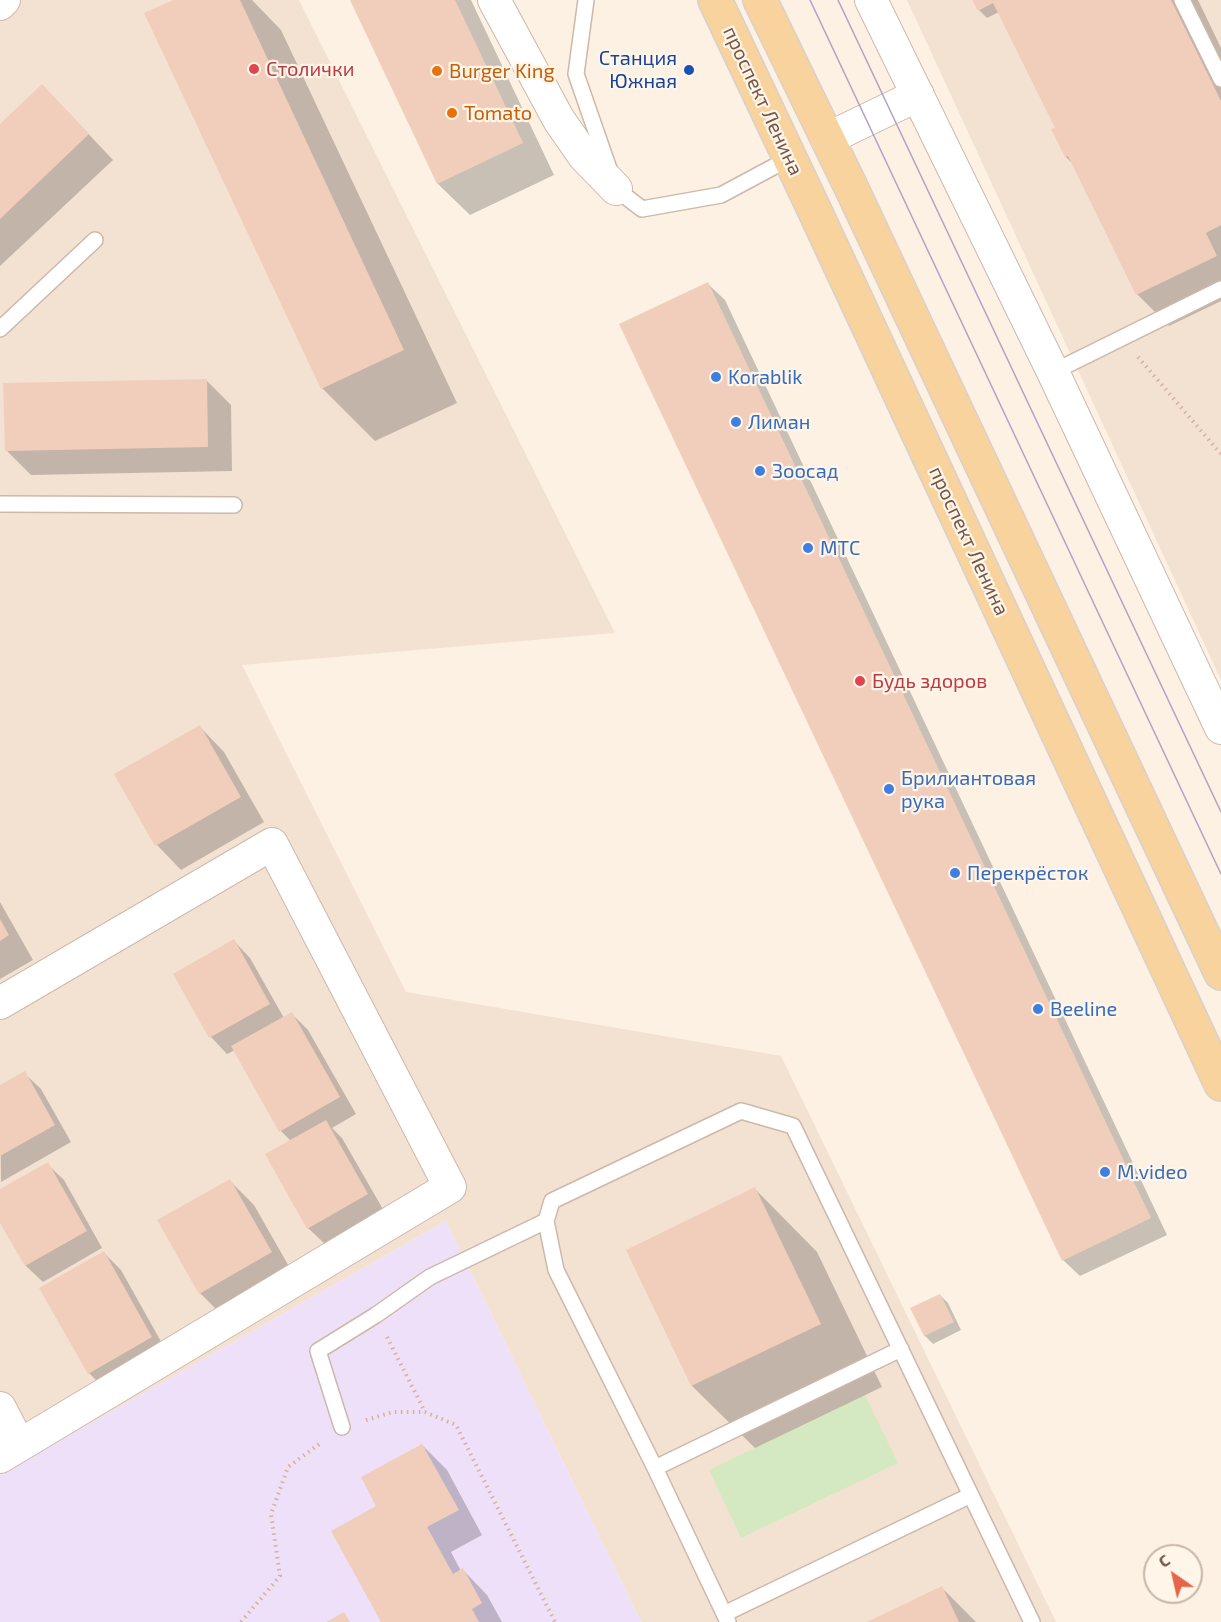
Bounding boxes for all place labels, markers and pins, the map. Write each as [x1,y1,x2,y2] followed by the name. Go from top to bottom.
[599,46,677,93] place label: Станция Южная
[266,57,354,81] place label: Столички
[449,59,555,83] place label: Burger King
[247,62,261,76] marker: Столички
[682,63,696,77] marker: Станция Южная
[430,64,444,78] marker: Burger King
[464,101,532,125] place label: Tomato
[445,106,459,120] marker: Tomato
[728,365,802,389] place label: Korablik
[709,370,723,384] marker: Korablik
[748,410,810,434] place label: Лиман
[729,415,743,429] marker: Лиман
[772,459,838,483] place label: Зоосад
[753,464,767,478] marker: Зоосад
[820,536,860,560] place label: МТС
[801,541,815,555] marker: МТС
[872,669,987,693] place label: Будь здоров
[853,674,867,688] marker: Будь здоров
[901,766,1036,813] place label: Брилиантовая рука
[882,782,896,796] marker: Брилиантовая рука
[967,861,1088,885] place label: Перекрёсток
[948,866,962,880] marker: Перекрёсток
[1050,997,1117,1021] place label: Beeline
[1031,1002,1045,1016] marker: Beeline
[1117,1160,1188,1184] place label: M.video
[1098,1165,1112,1179] marker: M.video

